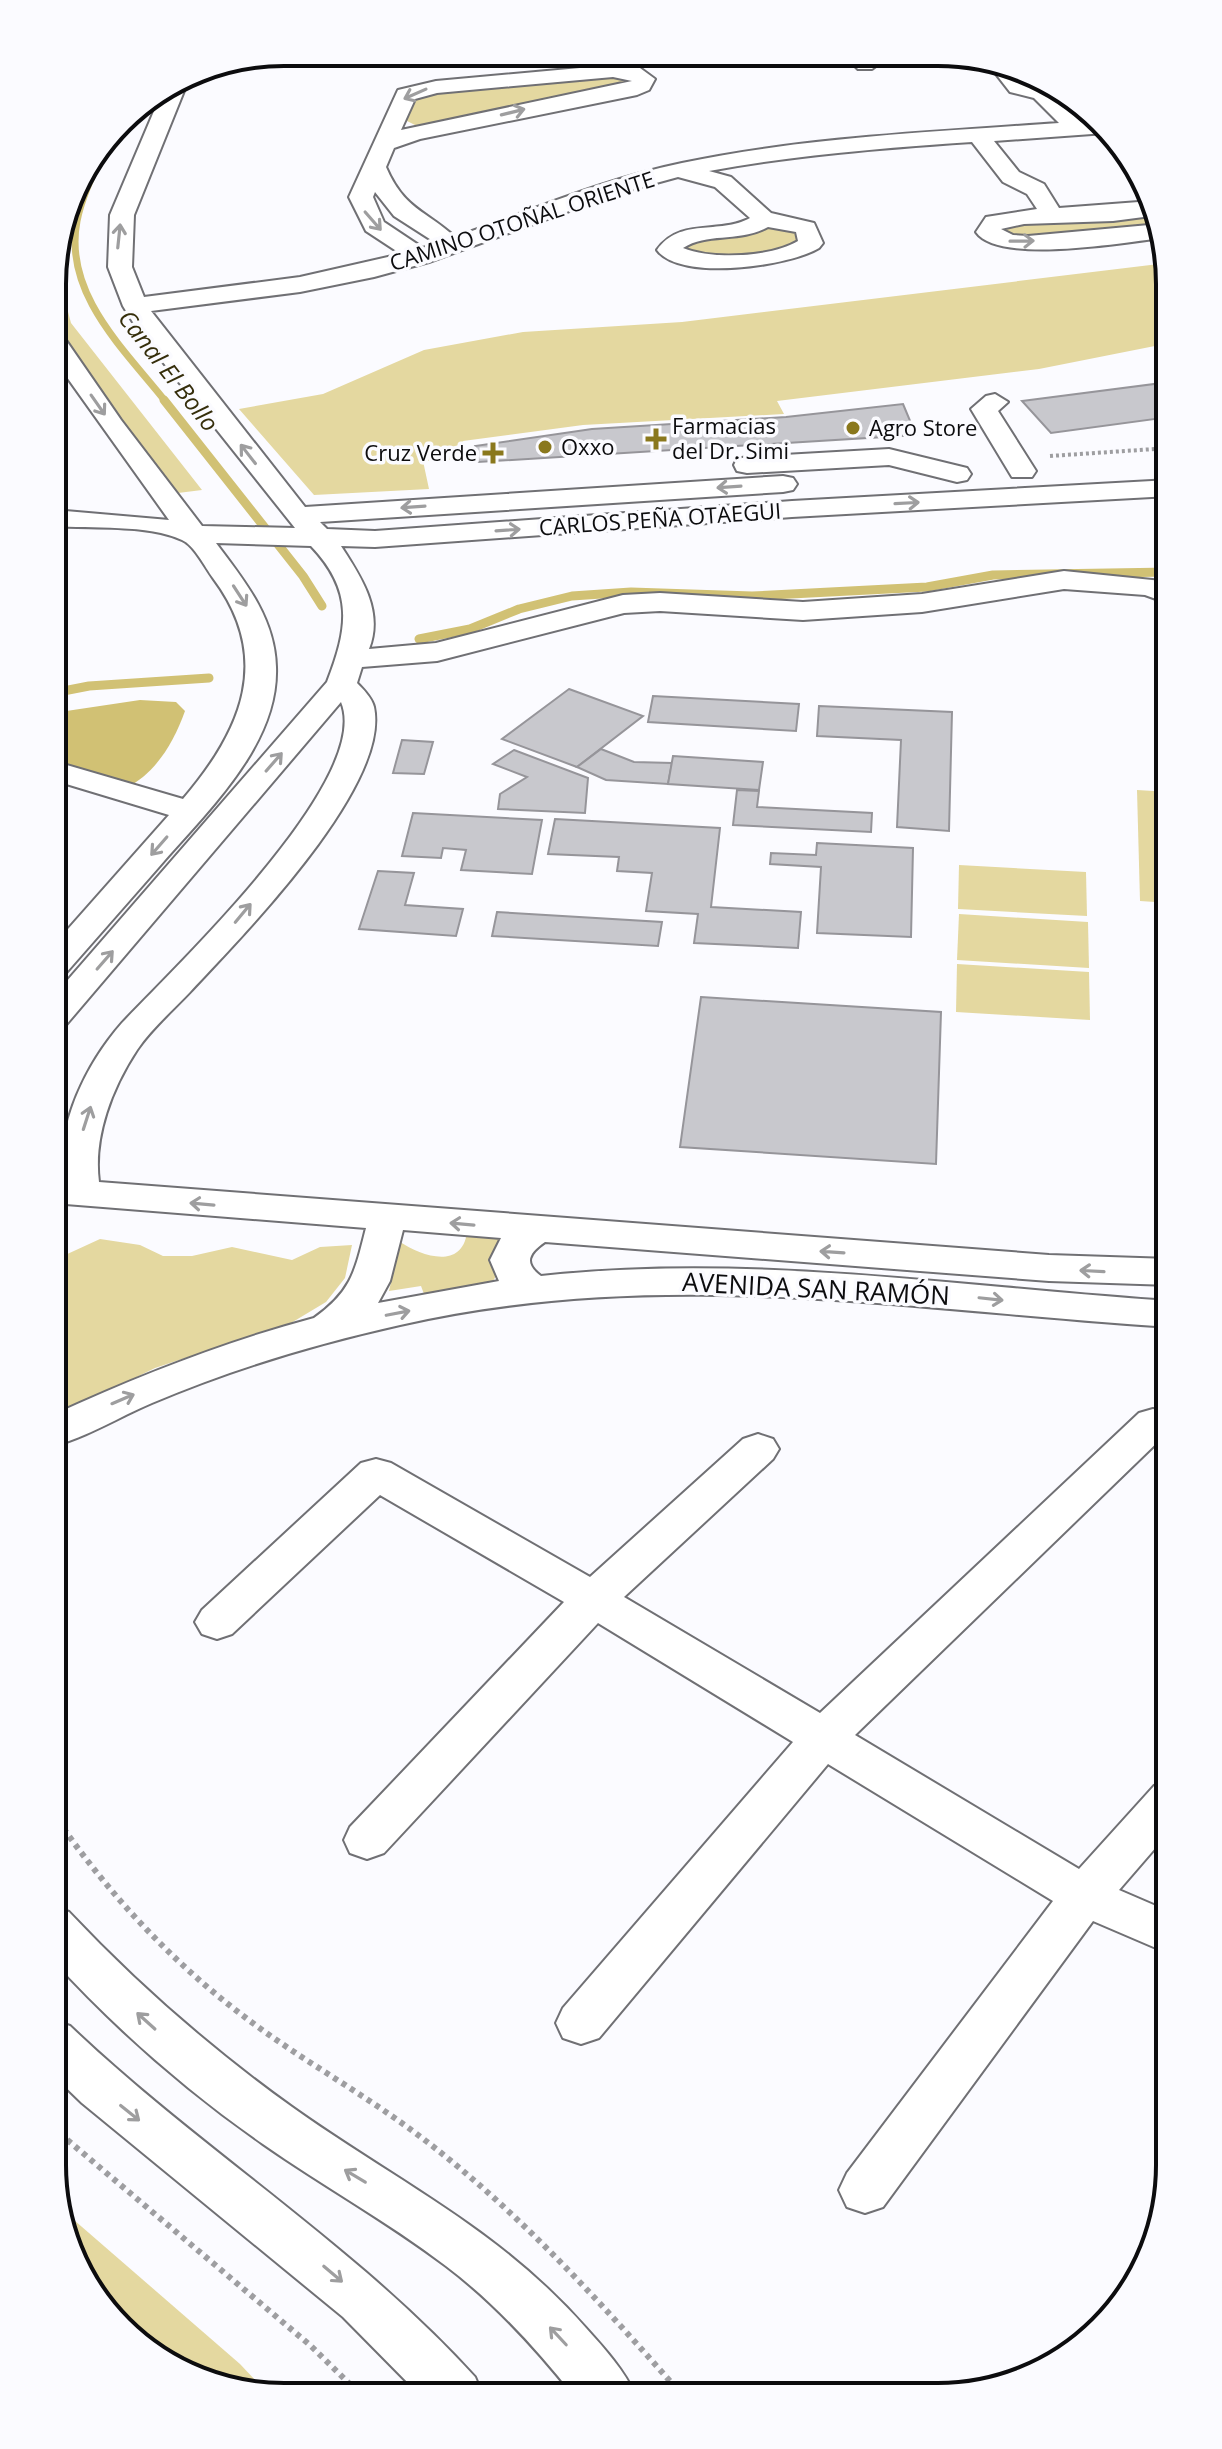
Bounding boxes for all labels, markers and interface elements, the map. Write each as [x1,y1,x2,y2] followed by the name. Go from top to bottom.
[403,87,427,102] one-way arrow
[500,104,526,119] one-way arrow
[385,163,658,277] street label: CAMINO OTOÑAL ORIENTE
[364,210,382,230] one-way arrow
[112,223,127,250] one-way arrow
[1008,234,1035,249] one-way arrow
[111,303,227,438] water label: Canal El Bollo
[90,394,106,416] one-way arrow
[672,410,789,465] place label: Farmacias del Dr. Simi
[869,412,977,442] place label: Agro Store
[844,419,862,437] marker: Agro Store
[647,430,665,448] marker: Farmacias del Dr. Simi
[561,431,614,461] place label: Oxxo
[364,437,477,467] place label: Cruz Verde
[536,438,554,456] marker: Oxxo
[240,444,257,465] one-way arrow
[484,444,502,462] marker: Cruz Verde
[716,480,743,495] one-way arrow
[538,495,782,541] street label: CARLOS PEÑA OTAEGUI
[893,495,920,510] one-way arrow
[400,500,427,515] one-way arrow
[494,522,521,537] one-way arrow
[232,584,249,606] one-way arrow
[265,753,283,773] one-way arrow
[150,835,168,855] one-way arrow
[234,903,252,924] one-way arrow
[96,950,114,971] one-way arrow
[81,1106,95,1131] one-way arrow
[189,1196,216,1211] one-way arrow
[449,1216,475,1231] one-way arrow
[819,1244,846,1259] one-way arrow
[681,1263,951,1313] street label: AVENIDA SAN RAMÓN
[1079,1263,1106,1278] one-way arrow
[977,1292,1004,1307] one-way arrow
[384,1305,410,1320] one-way arrow
[110,1390,135,1405] one-way arrow
[137,2012,157,2030] one-way arrow
[119,2104,139,2122] one-way arrow
[344,2168,367,2184] one-way arrow
[322,2265,343,2283] one-way arrow
[548,2326,567,2346] one-way arrow

